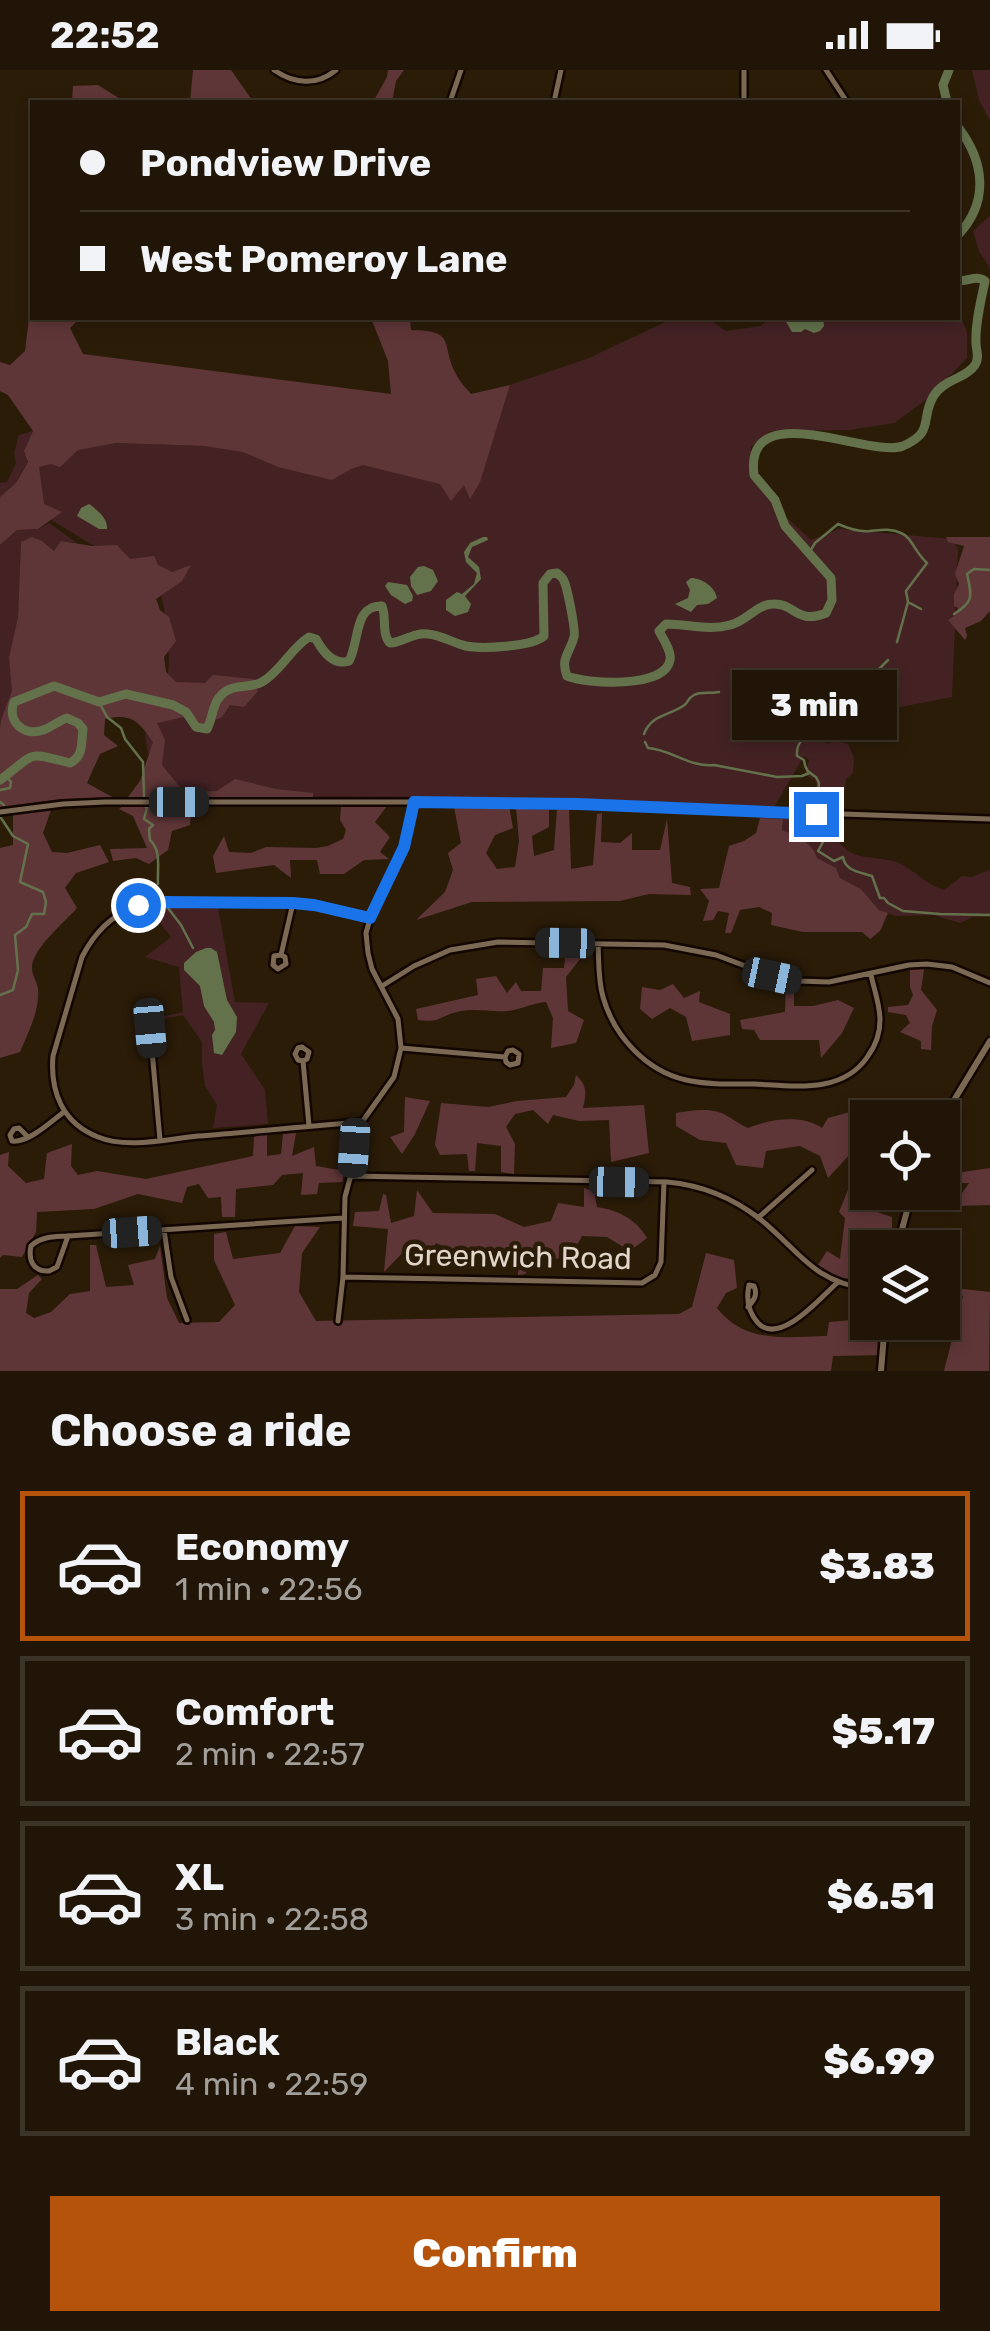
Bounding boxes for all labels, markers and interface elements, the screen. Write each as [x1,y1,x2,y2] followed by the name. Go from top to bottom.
[50,12,160,58] text: 22:52
[140,140,431,186] text: Pondview Drive
[140,236,508,282] text: West Pomeroy Lane
[734,669,898,739] callout: 3 min
[770,686,859,724] text: 3 min
[149,787,209,817] car
[794,792,839,837] route end
[116,883,161,928] route start
[535,927,595,959] car
[740,955,804,997] car
[132,997,168,1059] car
[850,1100,960,1340] map controls
[850,1100,960,1210] button: locate
[337,1117,371,1179] car
[589,1166,649,1198] car
[101,1215,163,1249] car
[850,1230,960,1340] button: layers
[404,1237,632,1277] street label: Greenwich Road
[50,1404,352,1457] text: Choose a ride
[55,1521,145,1611] icon: car
[175,1524,349,1570] text: Economy
[819,1543,935,1589] text: $3.83
[175,1570,362,1608] text: 1 min · 22:56
[55,1686,145,1776] icon: car
[175,1689,334,1735] text: Comfort
[832,1708,935,1754] text: $5.17
[175,1735,365,1773] text: 2 min · 22:57
[55,1851,145,1941] icon: car
[175,1854,224,1900] text: XL
[827,1873,935,1919] text: $6.51
[175,1900,369,1938] text: 3 min · 22:58
[55,2016,145,2106] icon: car
[175,2019,280,2065] text: Black
[823,2038,935,2084] text: $6.99
[175,2065,368,2103] text: 4 min · 22:59
[50,2196,940,2311] button: Confirm

